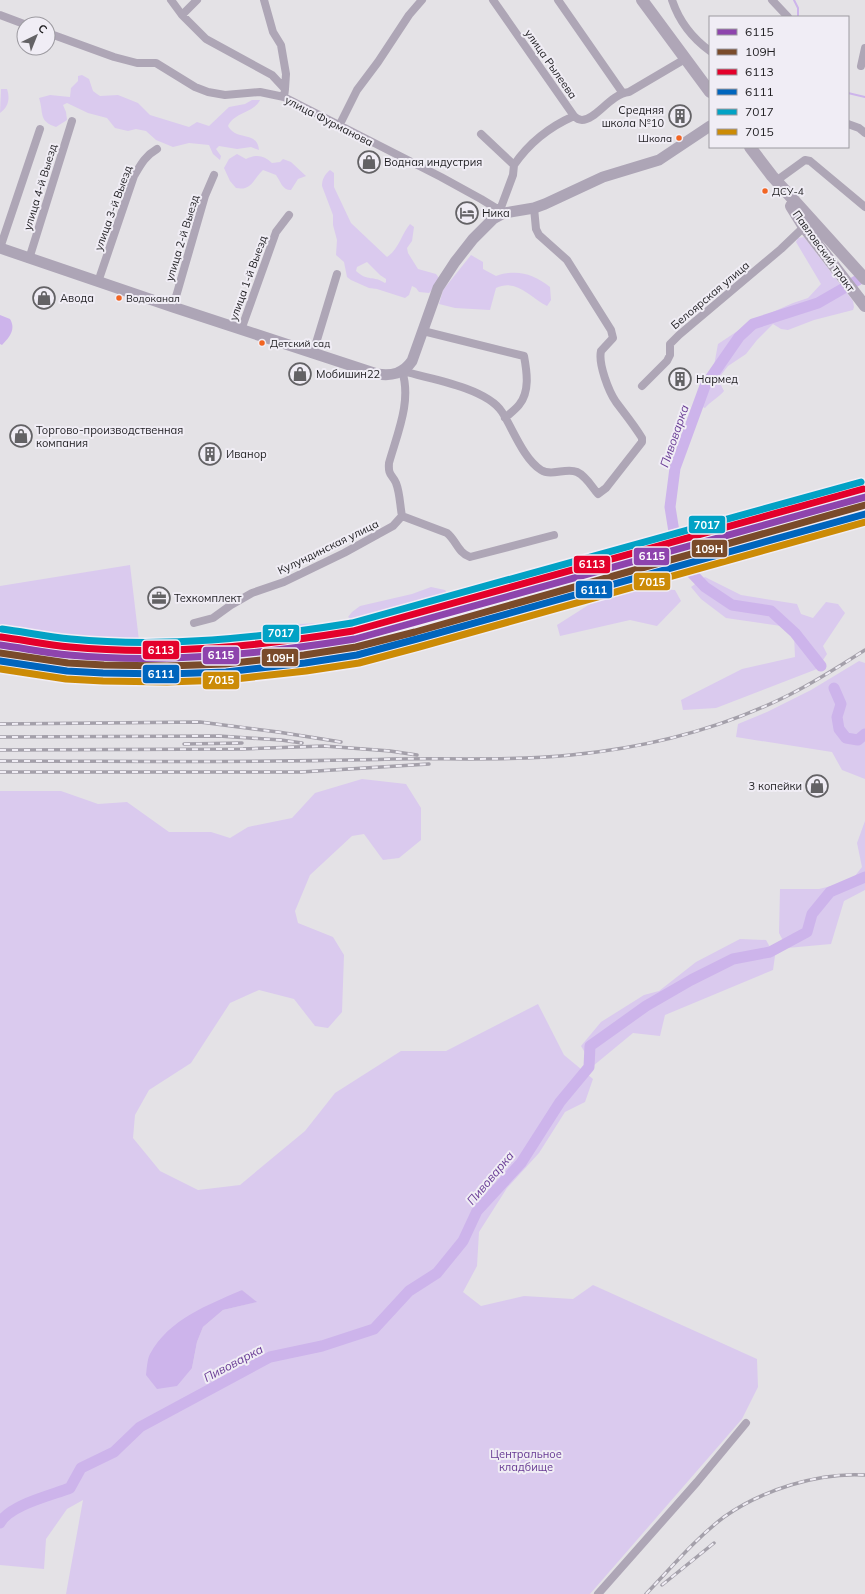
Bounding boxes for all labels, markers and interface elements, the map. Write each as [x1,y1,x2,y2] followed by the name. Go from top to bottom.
[16,16,56,56] north arrow
[709,16,849,148] legend
[35,21,51,37] text: С
[745,24,774,39] text: 6115
[522,27,580,101] street label: улица Рылеева
[745,44,776,59] text: 109Н
[745,64,774,79] text: 6113
[745,84,774,99] text: 6111
[283,93,375,149] street label: улица Фурманова
[602,103,664,130] place label: Средняя школа №10
[667,103,693,129] building icon: Средняя школа №10
[745,104,774,119] text: 7017
[745,124,774,139] text: 7015
[638,132,672,145] place label: Школа
[674,133,684,143] marker: Школа
[20,142,60,232] street label: улица 4-й Выезд
[356,149,382,175] shop icon: Водная индустрия
[384,155,482,169] place label: Водная индустрия
[91,163,135,253] street label: улица 3-й Выезд
[772,185,804,198] place label: ДСУ-4
[760,186,770,196] marker: ДСУ-4
[162,193,202,283] street label: улица 2-й Выезд
[454,200,480,226] hotel icon: Ника
[482,206,510,220] place label: Ника
[790,208,858,294] street label: Павловский тракт
[226,233,270,323] street label: улица 1-й Выезд
[668,258,752,332] street label: Белоярская улица
[31,285,57,311] shop icon: Авода
[60,291,94,305] place label: Авода
[126,292,180,305] place label: Водоканал
[114,293,124,303] marker: Водоканал
[270,337,330,350] place label: Детский сад
[257,338,267,348] marker: Детский сад
[287,361,313,387] shop icon: Мобишин22
[667,366,693,392] building icon: Нармед
[316,367,380,381] place label: Мобишин22
[696,372,738,386] place label: Нармед
[656,403,692,469] water label: Пивоварка
[8,423,34,449] shop icon: Торгово-производственная компания
[36,423,183,450] place label: Торгово-производственная компания
[197,441,223,467] building icon: Иванор
[226,447,267,461] place label: Иванор
[688,515,726,534] line badge: 7017
[275,516,381,578] street label: Кулундинская улица
[694,518,721,532] text: 7017
[691,539,728,558] line badge: 109Н
[695,542,723,556] text: 109Н
[633,547,670,566] line badge: 6115
[639,549,666,563] text: 6115
[573,555,611,574] line badge: 6113
[579,557,606,571] text: 6113
[633,572,671,591] line badge: 7015
[639,575,666,589] text: 7015
[575,580,613,599] line badge: 6111
[581,583,608,597] text: 6111
[146,585,172,611] office icon: Техкомплект
[174,591,242,605] place label: Техкомплект
[262,624,300,643] line badge: 7017
[268,626,295,640] text: 7017
[142,640,180,660] line badge: 6113
[148,643,175,657] text: 6113
[202,646,240,665] line badge: 6115
[208,648,235,662] text: 6115
[261,648,299,667] line badge: 109Н
[266,651,294,665] text: 109Н
[142,664,180,684] line badge: 6111
[148,667,175,681] text: 6111
[202,671,240,690] line badge: 7015
[208,673,235,687] text: 7015
[804,773,830,799] shop icon: 3 копейки
[749,779,802,793] place label: 3 копейки
[463,1148,517,1208] water label: Пивоварка
[201,1341,265,1385] water label: Пивоварка
[490,1447,562,1474] park label: Центральное кладбище

